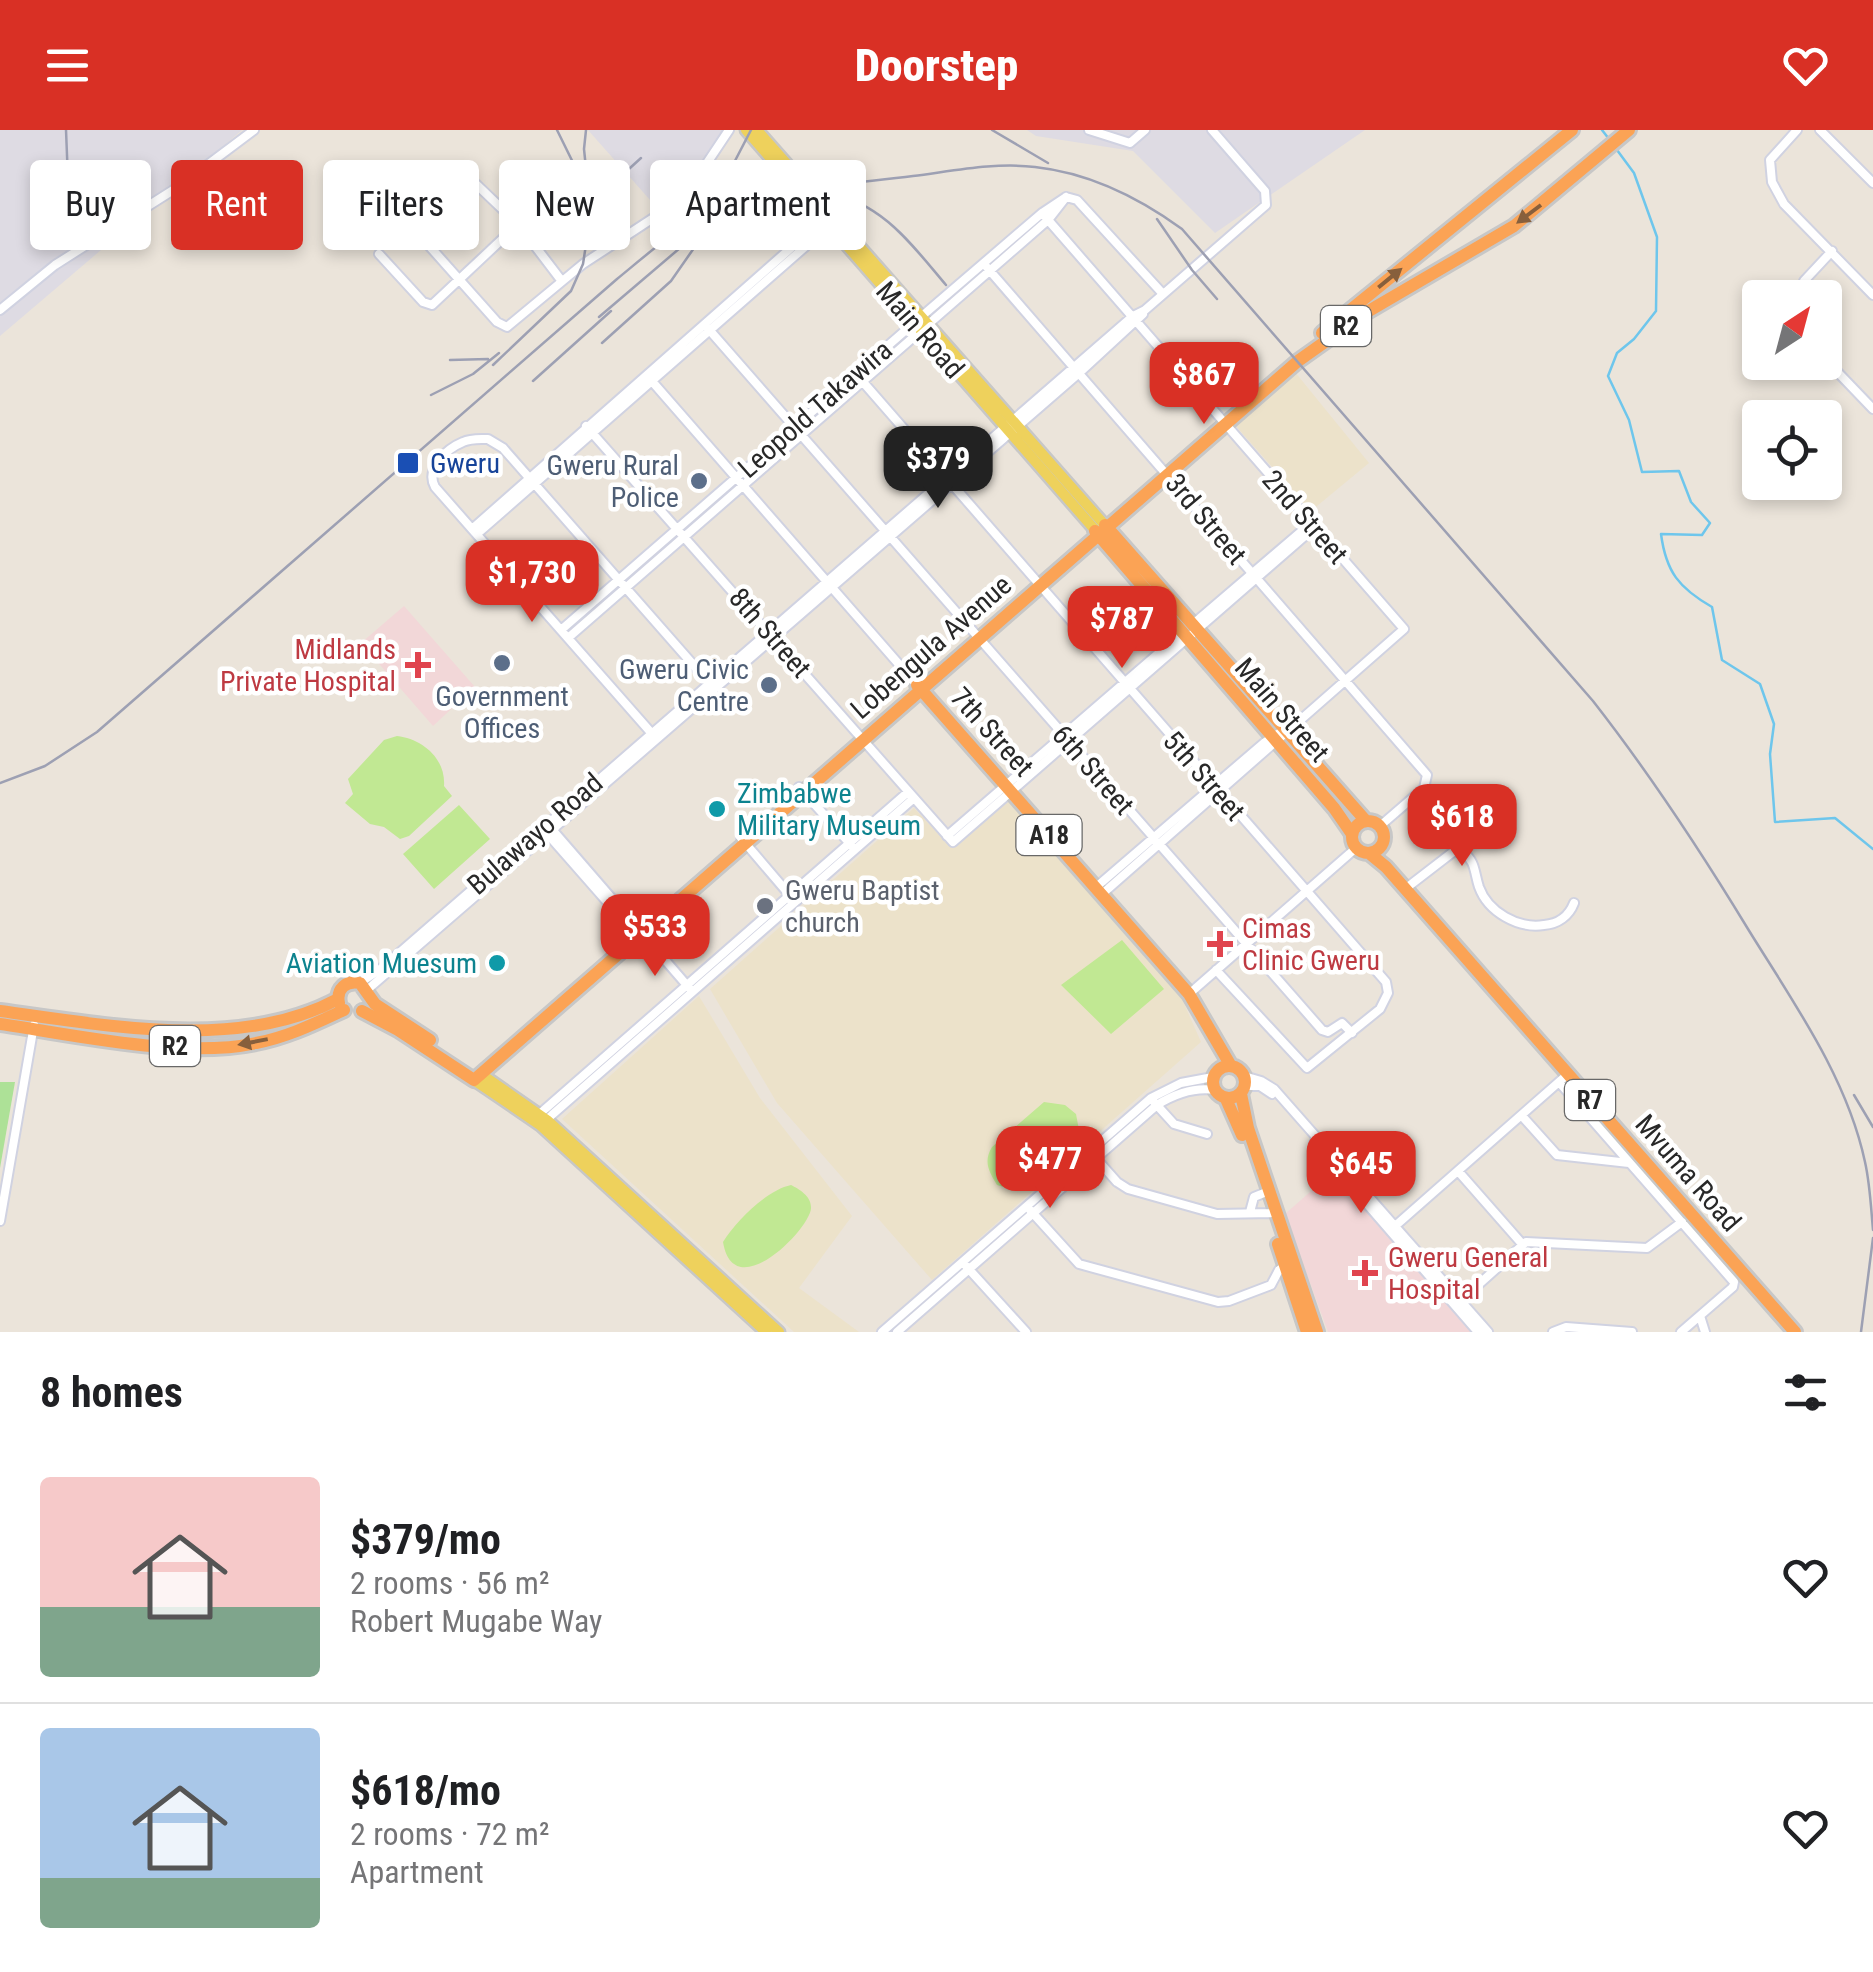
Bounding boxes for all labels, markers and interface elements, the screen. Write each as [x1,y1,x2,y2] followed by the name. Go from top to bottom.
[40,38,95,93] icon: menu
[1778,38,1833,93] icon: heart
[855,39,1018,92] text: Doorstep
[30,160,151,250] chip: Buy
[171,160,303,250] chip: Rent
[323,160,479,250] chip: Filters
[499,160,630,250] chip: New
[650,160,866,250] chip: Apartment
[1516,204,1542,224] one-way arrow
[1378,268,1403,289] one-way arrow
[869,275,971,385] street label: Main Road
[1742,280,1842,380] north arrow
[1742,280,1842,500] map controls
[1321,306,1371,346] road number: R2
[731,333,899,485] street label: Leopold Takawira
[1145,342,1263,427] pin: $867
[1172,355,1236,393] text: $867
[1742,400,1842,500] button: locate
[879,426,997,511] pin: $379
[906,439,970,477] text: $379
[430,447,500,480] place label: Gweru
[546,449,679,514] place label: Gweru Rural Police
[395,450,421,476] marker: Gweru
[1255,463,1355,571] street label: 2nd Street
[1159,467,1253,571] street label: 3rd Street
[688,470,710,492] marker: Gweru Rural Police
[451,540,613,625] pin: $1,730
[488,553,576,591] text: $1,730
[844,568,1018,726] street label: Lobengula Avenue
[722,582,818,684] street label: 8th Street
[1063,586,1181,671] pin: $787
[1090,599,1154,637] text: $787
[220,633,396,698] place label: Midlands Private Hospital
[1228,651,1336,769] street label: Main Street
[405,652,431,678] marker: Midlands Private Hospital
[491,652,513,674] marker: Government Offices
[619,653,749,718] place label: Gweru Civic Centre
[758,674,780,696] marker: Gweru Civic Centre
[435,680,569,745] place label: Government Offices
[944,681,1040,783] street label: 7th Street
[1045,719,1141,821] street label: 6th Street
[1156,725,1252,827] street label: 5th Street
[461,766,609,902] street label: Bulawayo Road
[737,777,921,842] place label: Zimbabwe Military Museum
[1403,784,1521,869] pin: $618
[1430,797,1494,835] text: $618
[706,798,728,820] marker: Zimbabwe Military Museum
[1016,815,1082,855] road number: A18
[785,874,940,939] place label: Gweru Baptist church
[596,894,714,979] pin: $533
[754,895,776,917] marker: Gweru Baptist church
[623,907,687,945] text: $533
[1242,912,1380,977] place label: Cimas Clinic Gweru
[1207,931,1233,957] marker: Cimas Clinic Gweru
[286,947,477,980] place label: Aviation Muesum
[486,952,508,974] marker: Aviation Muesum
[150,1026,200,1066] road number: R2
[237,1035,268,1051] one-way arrow
[1565,1080,1615,1120] road number: R7
[1628,1108,1748,1238] street label: Mvuma Road
[991,1126,1109,1211] pin: $477
[1302,1131,1420,1216] pin: $645
[1018,1139,1082,1177] text: $477
[1329,1144,1393,1182] text: $645
[1388,1241,1549,1306] place label: Gweru General Hospital
[1352,1260,1378,1286] marker: Gweru General Hospital
[1778,1365,1833,1420] icon: filters
[40,1368,183,1417] text: 8 homes
[350,1515,501,1564] text: $379/mo
[120,1517,240,1637] icon: home
[1778,1550,1833,1605] icon: heart
[350,1564,549,1602] text: 2 rooms · 56 m²
[350,1602,602,1640] text: Robert Mugabe Way
[350,1766,501,1815] text: $618/mo
[120,1768,240,1888] icon: home
[1778,1801,1833,1856] icon: heart
[350,1815,549,1853] text: 2 rooms · 72 m²
[350,1853,484,1891] text: Apartment

